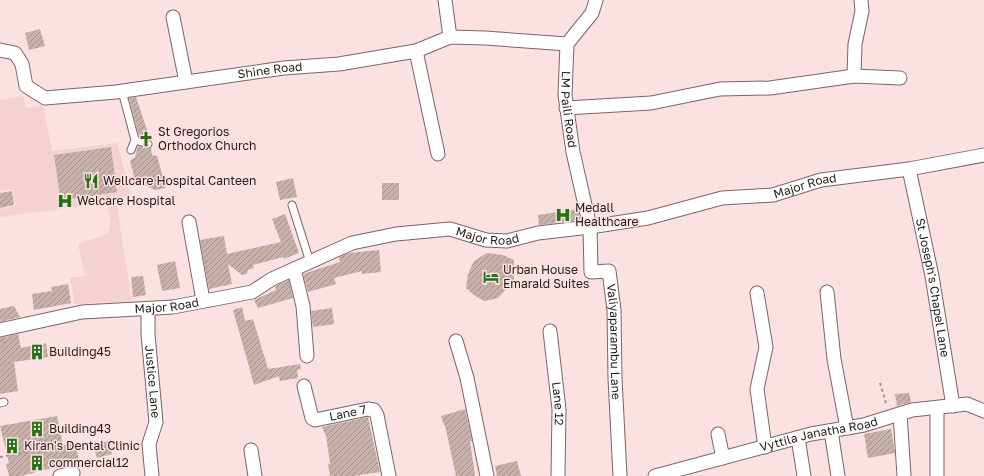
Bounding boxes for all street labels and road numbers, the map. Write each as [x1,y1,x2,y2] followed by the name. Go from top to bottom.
[237,59,303,82] street label: Shine Road
[558,71,580,149] street label: LM Paili Road
[772,170,837,201] street label: Major Road
[913,217,953,358] street label: St Joseph's Chapel Lane
[454,223,521,248] street label: Major Road
[604,283,624,400] street label: Valiyaparambu Lane
[134,294,200,316] street label: Major Road
[142,345,164,419] street label: Justice Lane
[549,381,567,426] street label: Lane 12
[328,402,367,424] street label: Lane 7
[758,413,879,454] street label: Vyttila Janatha Road

